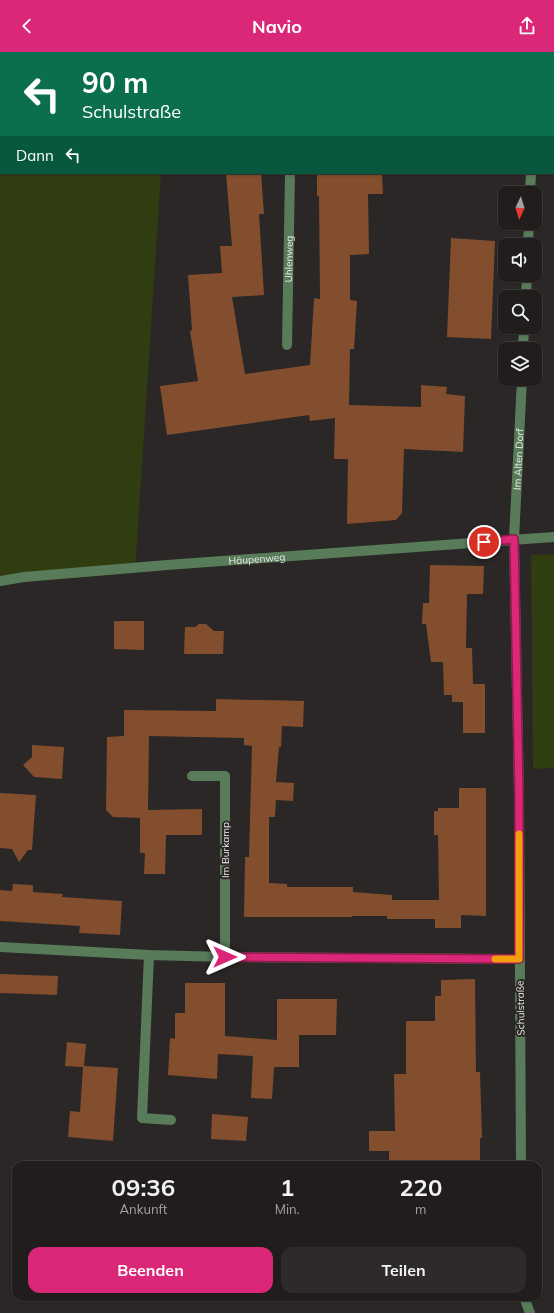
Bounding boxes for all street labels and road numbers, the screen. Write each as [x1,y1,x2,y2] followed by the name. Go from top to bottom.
[282,235,296,283] street label: Uhlenweg
[510,427,527,490] street label: Im Alten Dorf
[228,550,286,568] street label: Häupenweg
[219,822,232,878] street label: Im Burkamp
[514,980,527,1036] street label: Schulstraße

